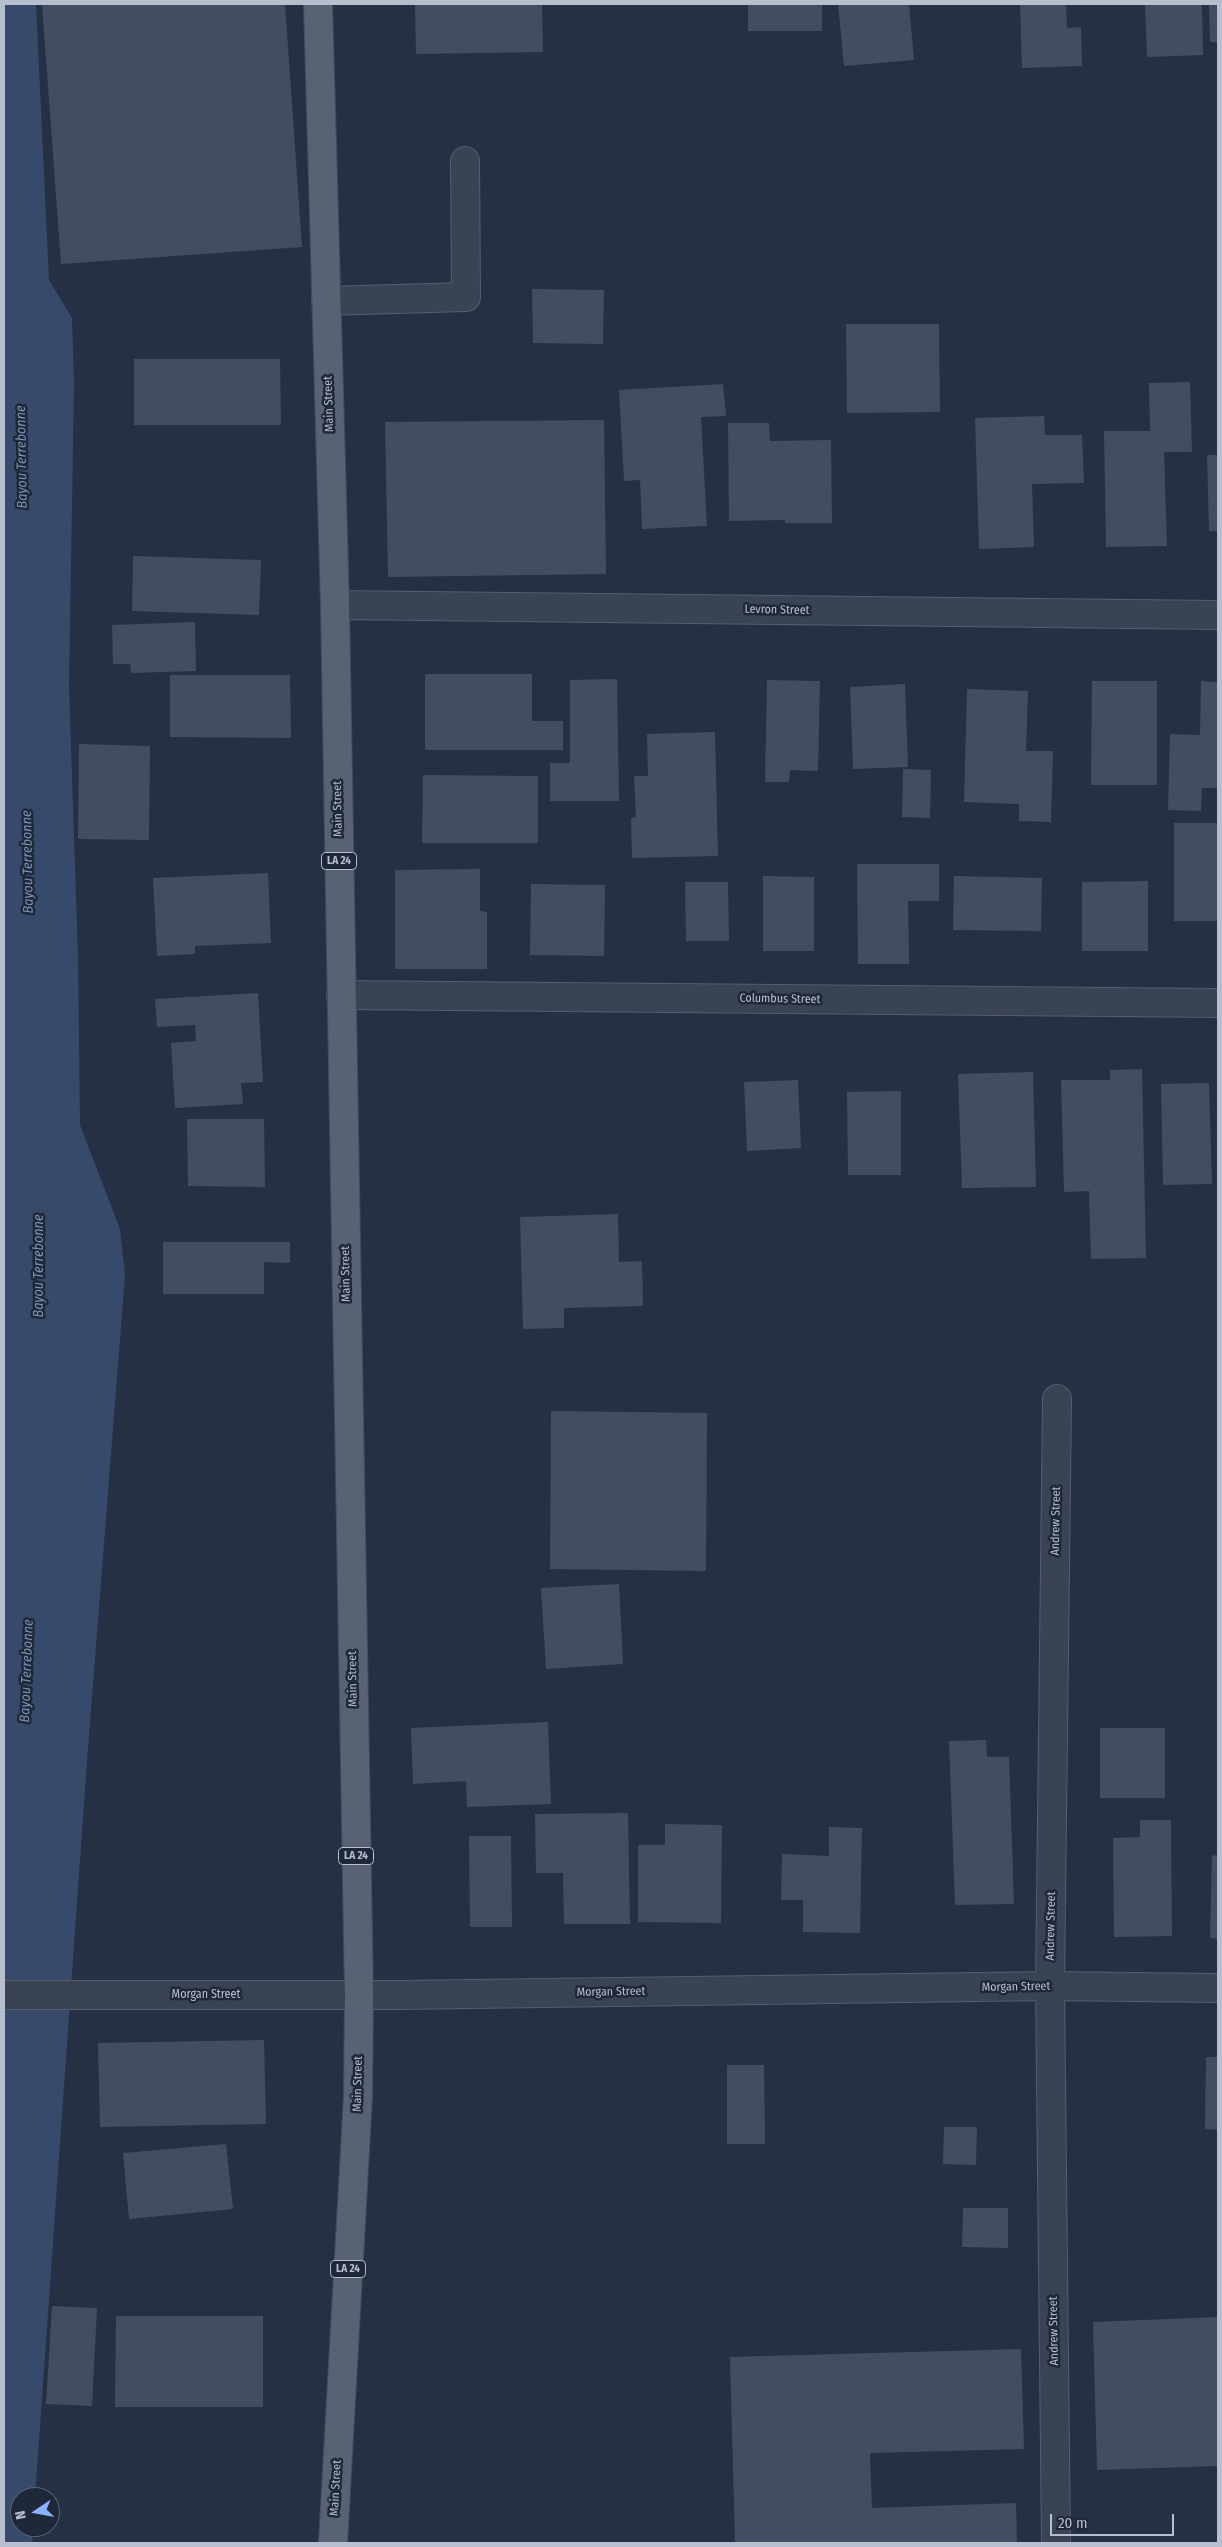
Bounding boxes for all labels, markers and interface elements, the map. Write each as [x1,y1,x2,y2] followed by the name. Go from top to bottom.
[321,376,337,432] street label: Main Street
[13,405,31,509] water label: Bayou Terrebonne
[744,602,810,618] street label: Levron Street
[330,781,346,837] street label: Main Street
[19,810,37,914] water label: Bayou Terrebonne
[322,852,356,869] road number: LA 24
[739,991,821,1007] street label: Columbus Street
[31,1214,47,1318] water label: Bayou Terrebonne
[338,1246,354,1302] street label: Main Street
[1048,1486,1064,1556] street label: Andrew Street
[17,1619,37,1723] water label: Bayou Terrebonne
[345,1651,361,1707] street label: Main Street
[338,1848,374,1864] road number: LA 24
[1043,1891,1059,1961] street label: Andrew Street
[981,1979,1051,1995] street label: Morgan Street
[576,1984,646,2000] street label: Morgan Street
[172,1988,240,2002] street label: Morgan Street
[350,2056,366,2112] street label: Main Street
[330,2260,366,2278] road number: LA 24
[1046,2296,1062,2366] street label: Andrew Street
[327,2460,345,2516] street label: Main Street
[10,2487,60,2537] north arrow
[1052,2504,1176,2536] scale bar
[12,2509,30,2521] text: N
[1058,2514,1088,2532] text: 20 m

